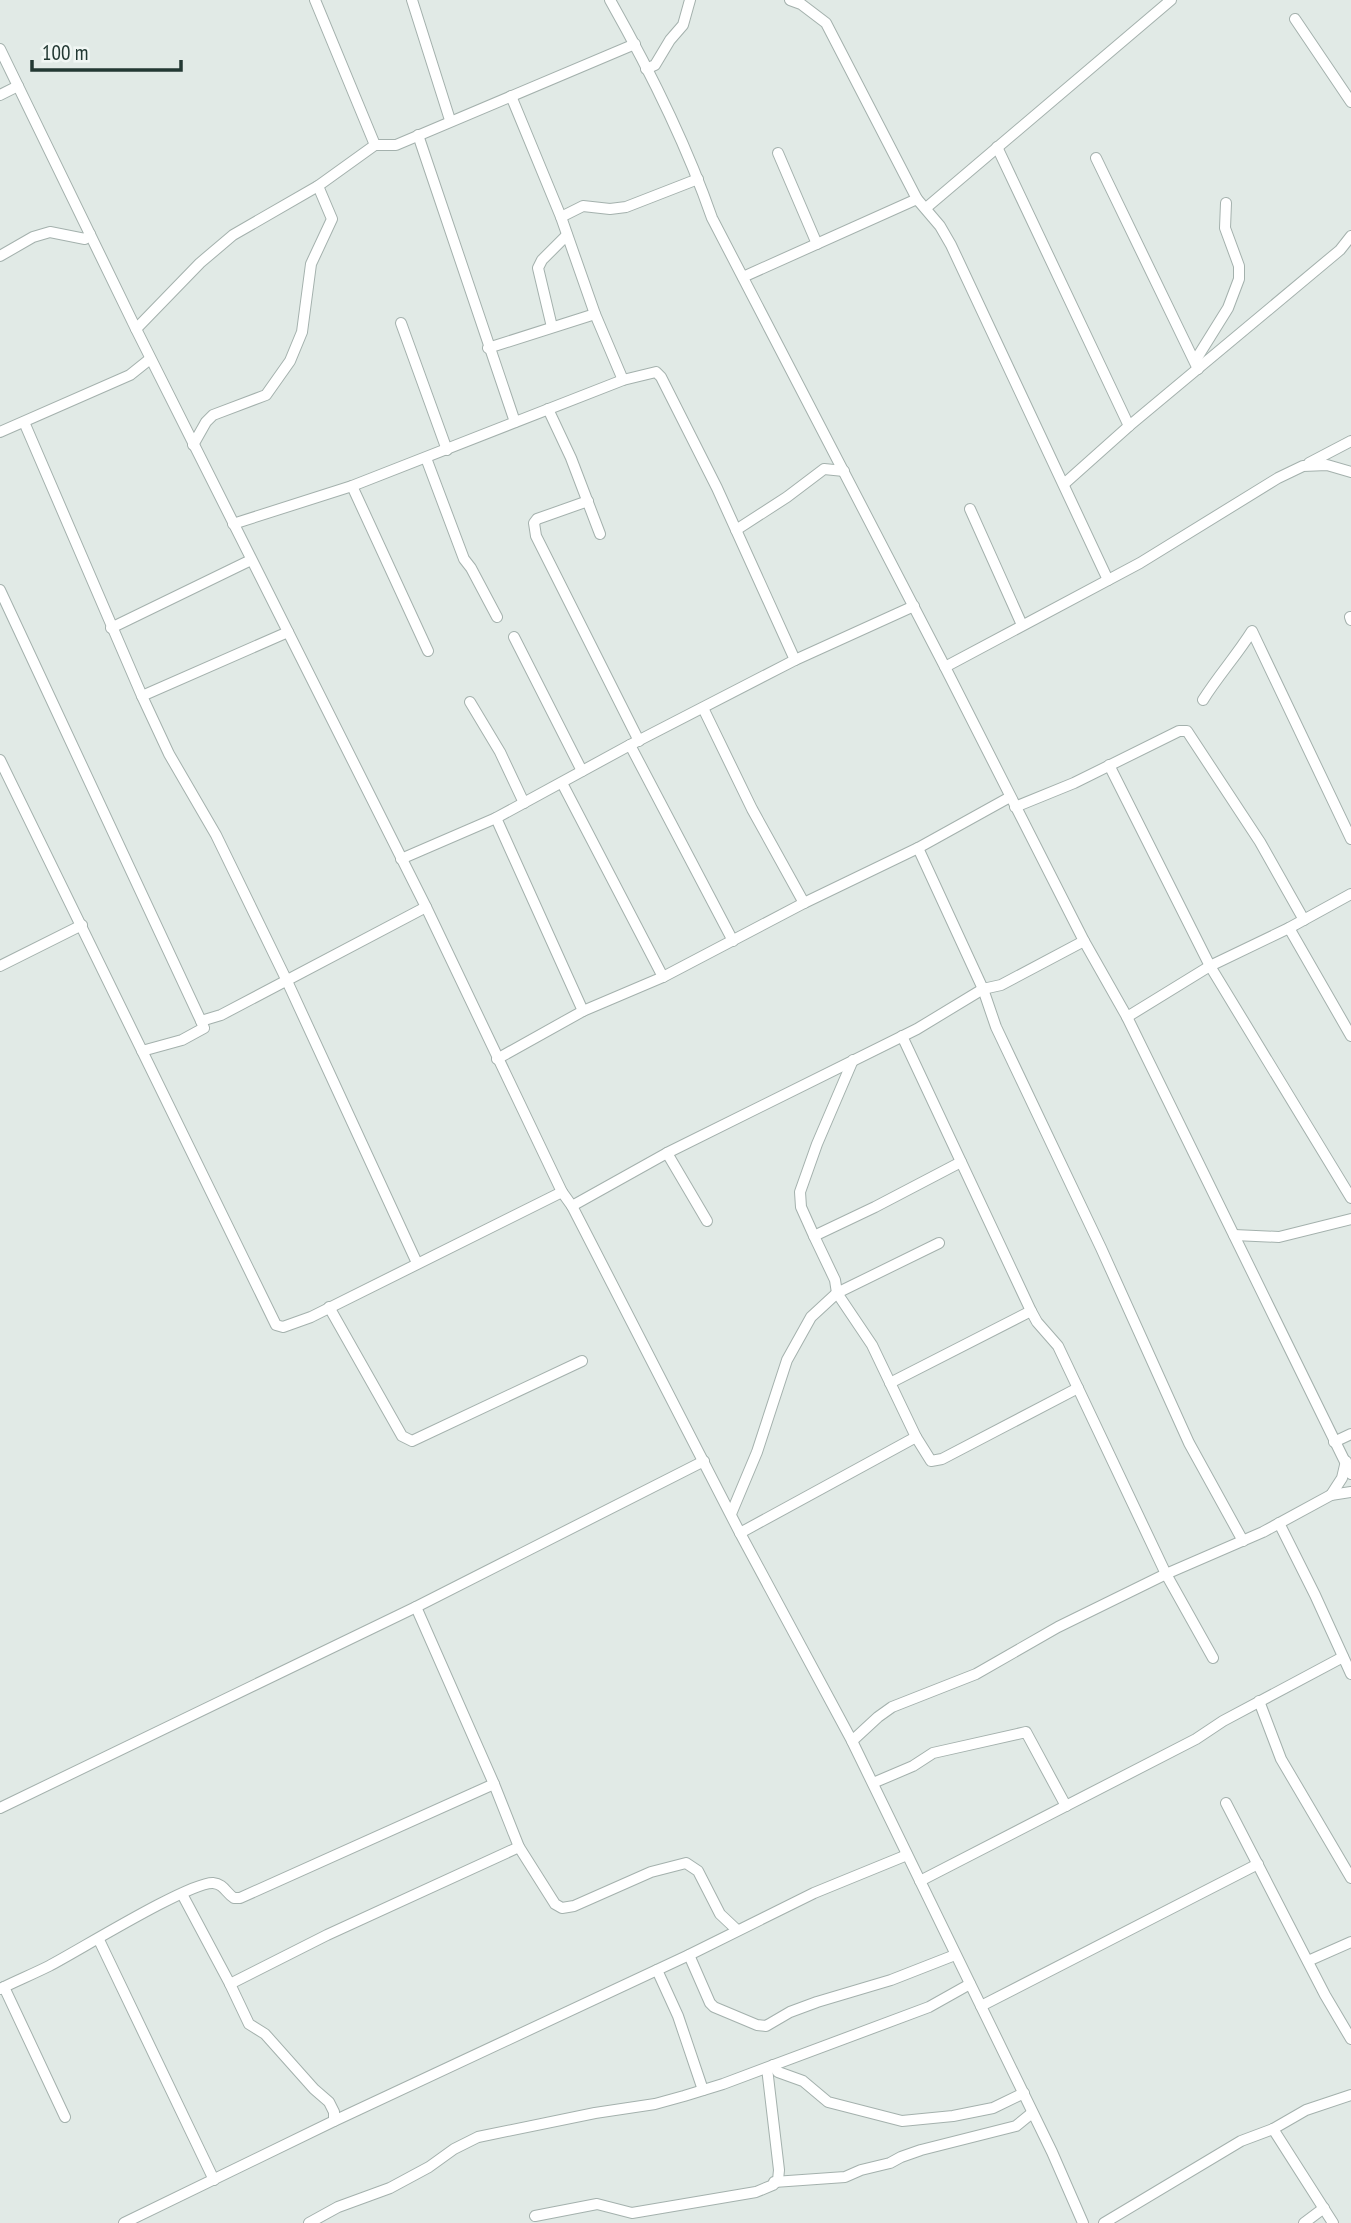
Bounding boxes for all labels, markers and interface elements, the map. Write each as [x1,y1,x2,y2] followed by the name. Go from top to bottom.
[32,28,180,72] scale bar
[42,39,88,66] text: 100 m

